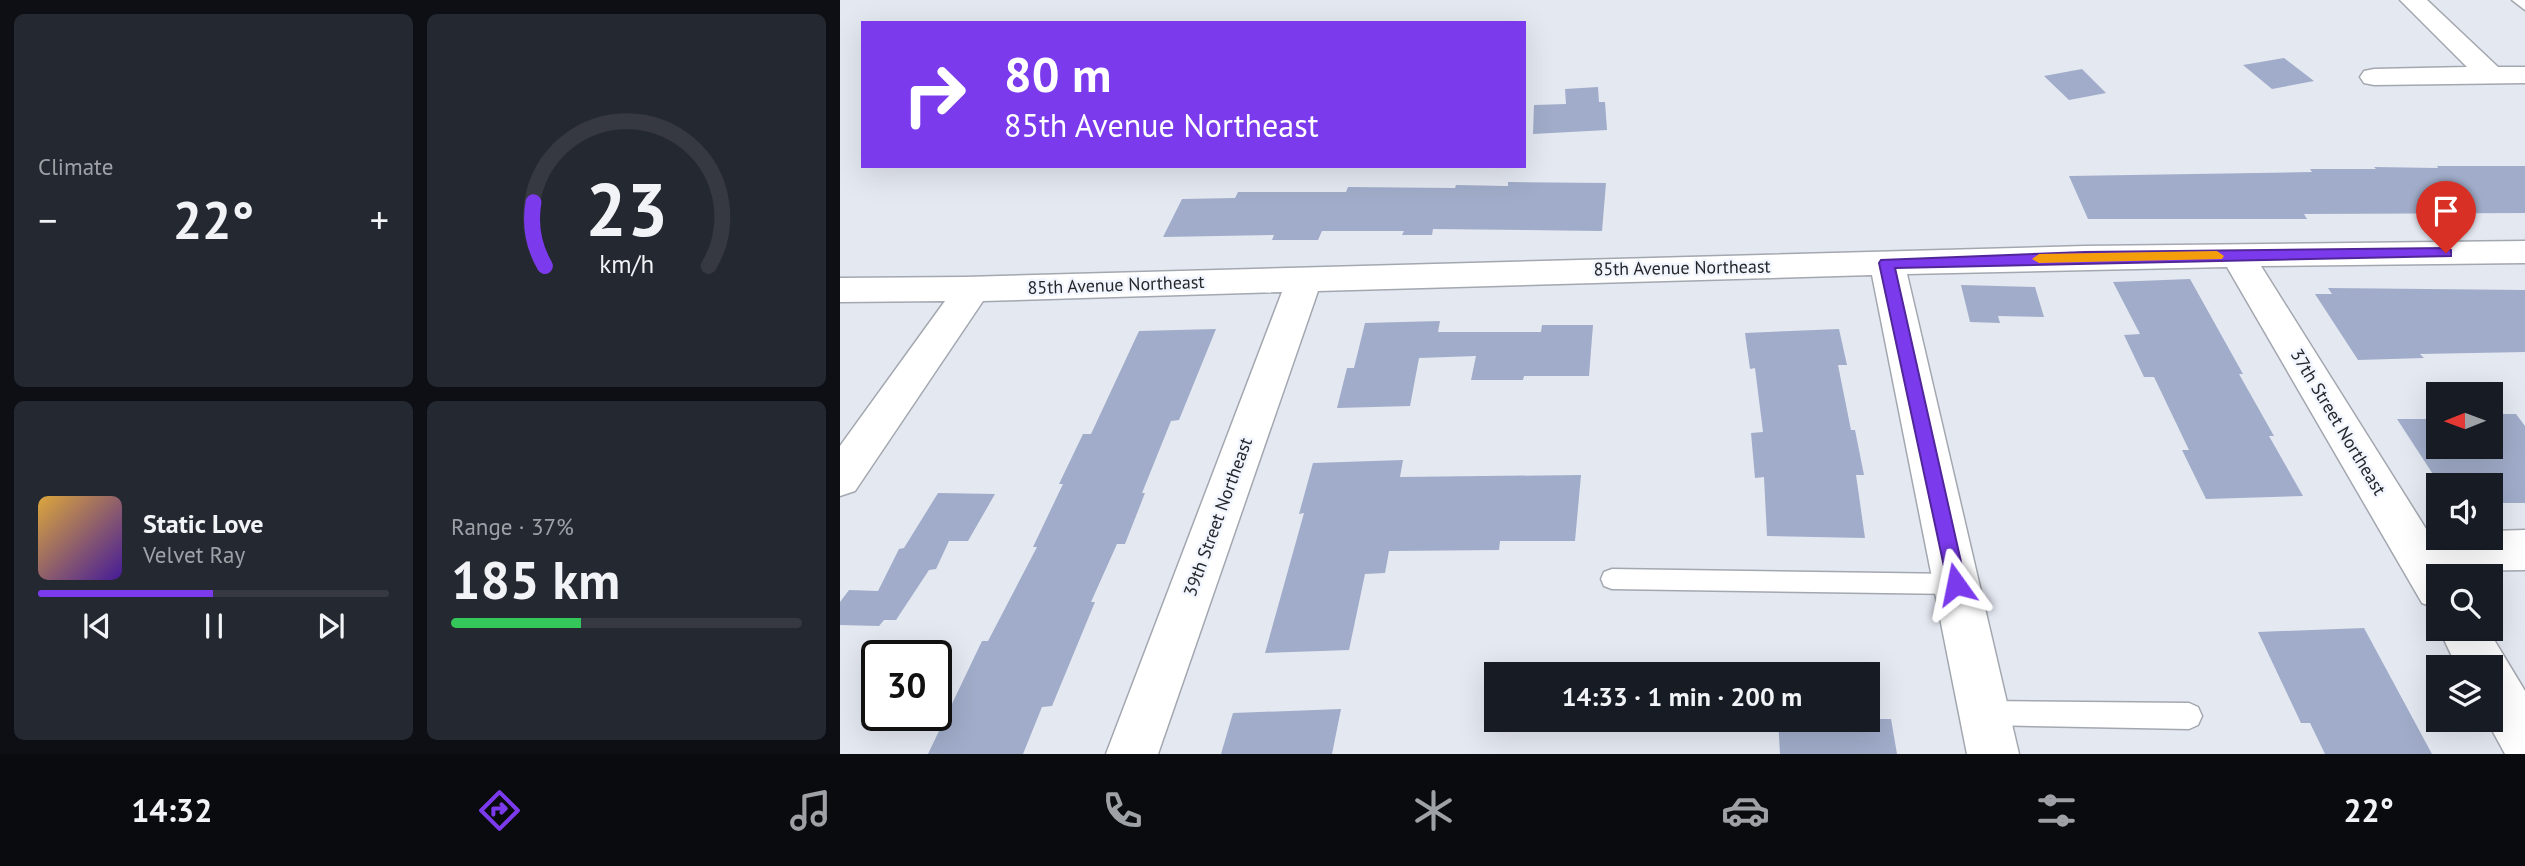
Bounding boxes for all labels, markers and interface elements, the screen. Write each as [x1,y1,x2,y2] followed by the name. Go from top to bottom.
[1004,42,1111,106] text: 80 m
[889,49,980,140] icon: right
[1004,104,1319,146] text: 85th Avenue Northeast
[38,152,113,181] text: Climate
[585,163,668,257] text: 23
[2416,181,2476,253] pin
[173,186,254,253] text: 22°
[2427,192,2465,230] icon: arrive
[38,195,57,244] text: −
[370,195,389,244] text: +
[599,248,654,280] text: km/h
[1593,254,1771,281] street label: 85th Avenue Northeast
[1027,270,1205,299] street label: 85th Avenue Northeast
[2286,344,2391,499] street label: 37th Street Northeast
[2426,382,2502,458] north arrow
[2426,382,2503,732] map controls
[1178,434,1257,599] street label: 39th Street Northeast
[2426,473,2503,550] button: sound
[143,507,264,540] text: Static Love
[451,512,574,541] text: Range · 37%
[143,540,245,569] text: Velvet Ray
[451,546,620,613] text: 185 km
[1919,547,1993,621] position arrow
[2426,564,2503,641] button: search
[78,607,116,645] icon: previous
[195,607,233,645] icon: pause
[312,607,350,645] icon: next
[861,640,952,731] speed limit sign: 30
[2426,655,2503,732] button: layers
[1562,680,1802,713] text: 14:33 · 1 min · 200 m
[475,786,524,835] icon: directions
[786,786,835,835] icon: music
[1098,786,1147,835] icon: phone
[1409,786,1458,835] icon: climate
[1721,786,1770,835] icon: car
[2032,786,2081,835] icon: filters
[131,789,212,831] text: 14:32
[2343,789,2394,831] text: 22°

